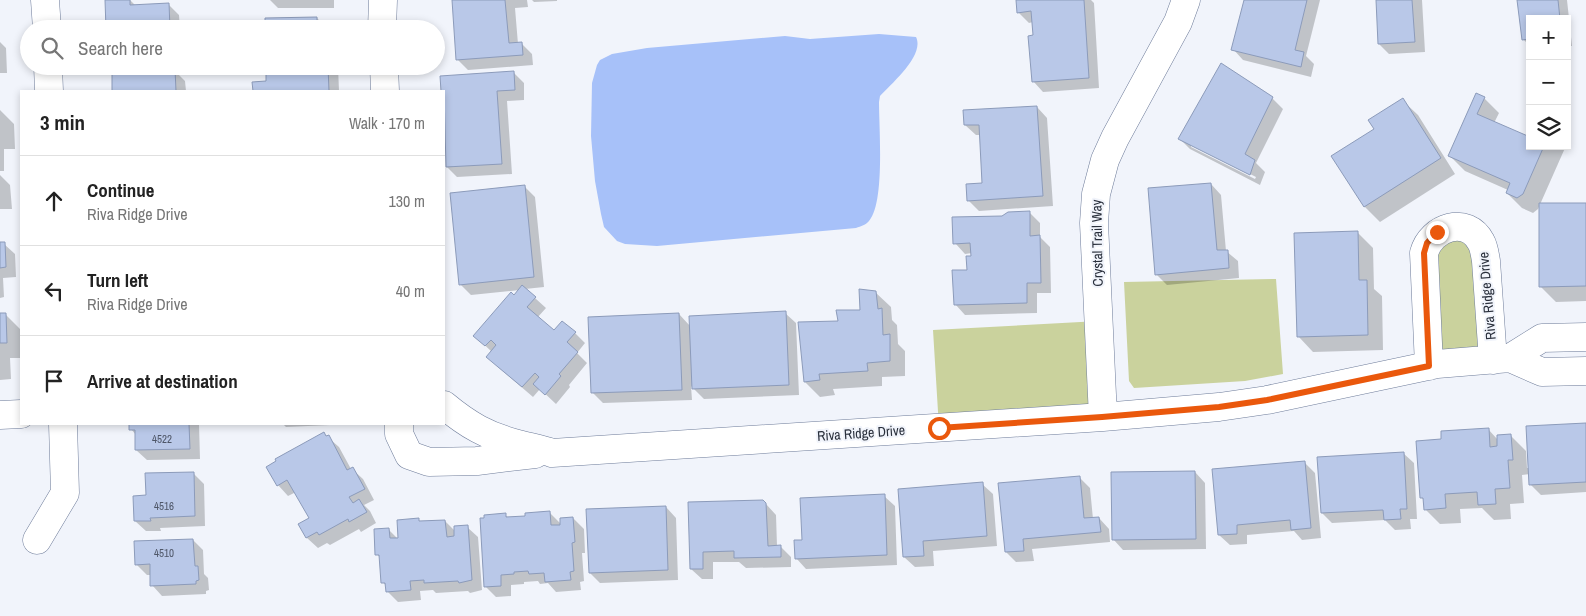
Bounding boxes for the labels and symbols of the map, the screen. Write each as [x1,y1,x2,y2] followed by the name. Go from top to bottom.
[1087,199,1107,287] street label: Crystal Trail Way
[1426,221,1449,244] route end
[1474,251,1500,341] street label: Riva Ridge Drive
[928,417,951,440] route start
[816,421,906,445] street label: Riva Ridge Drive
[152,432,172,446] house number: 4522
[154,499,174,513] house number: 4516
[154,546,174,560] house number: 4510

